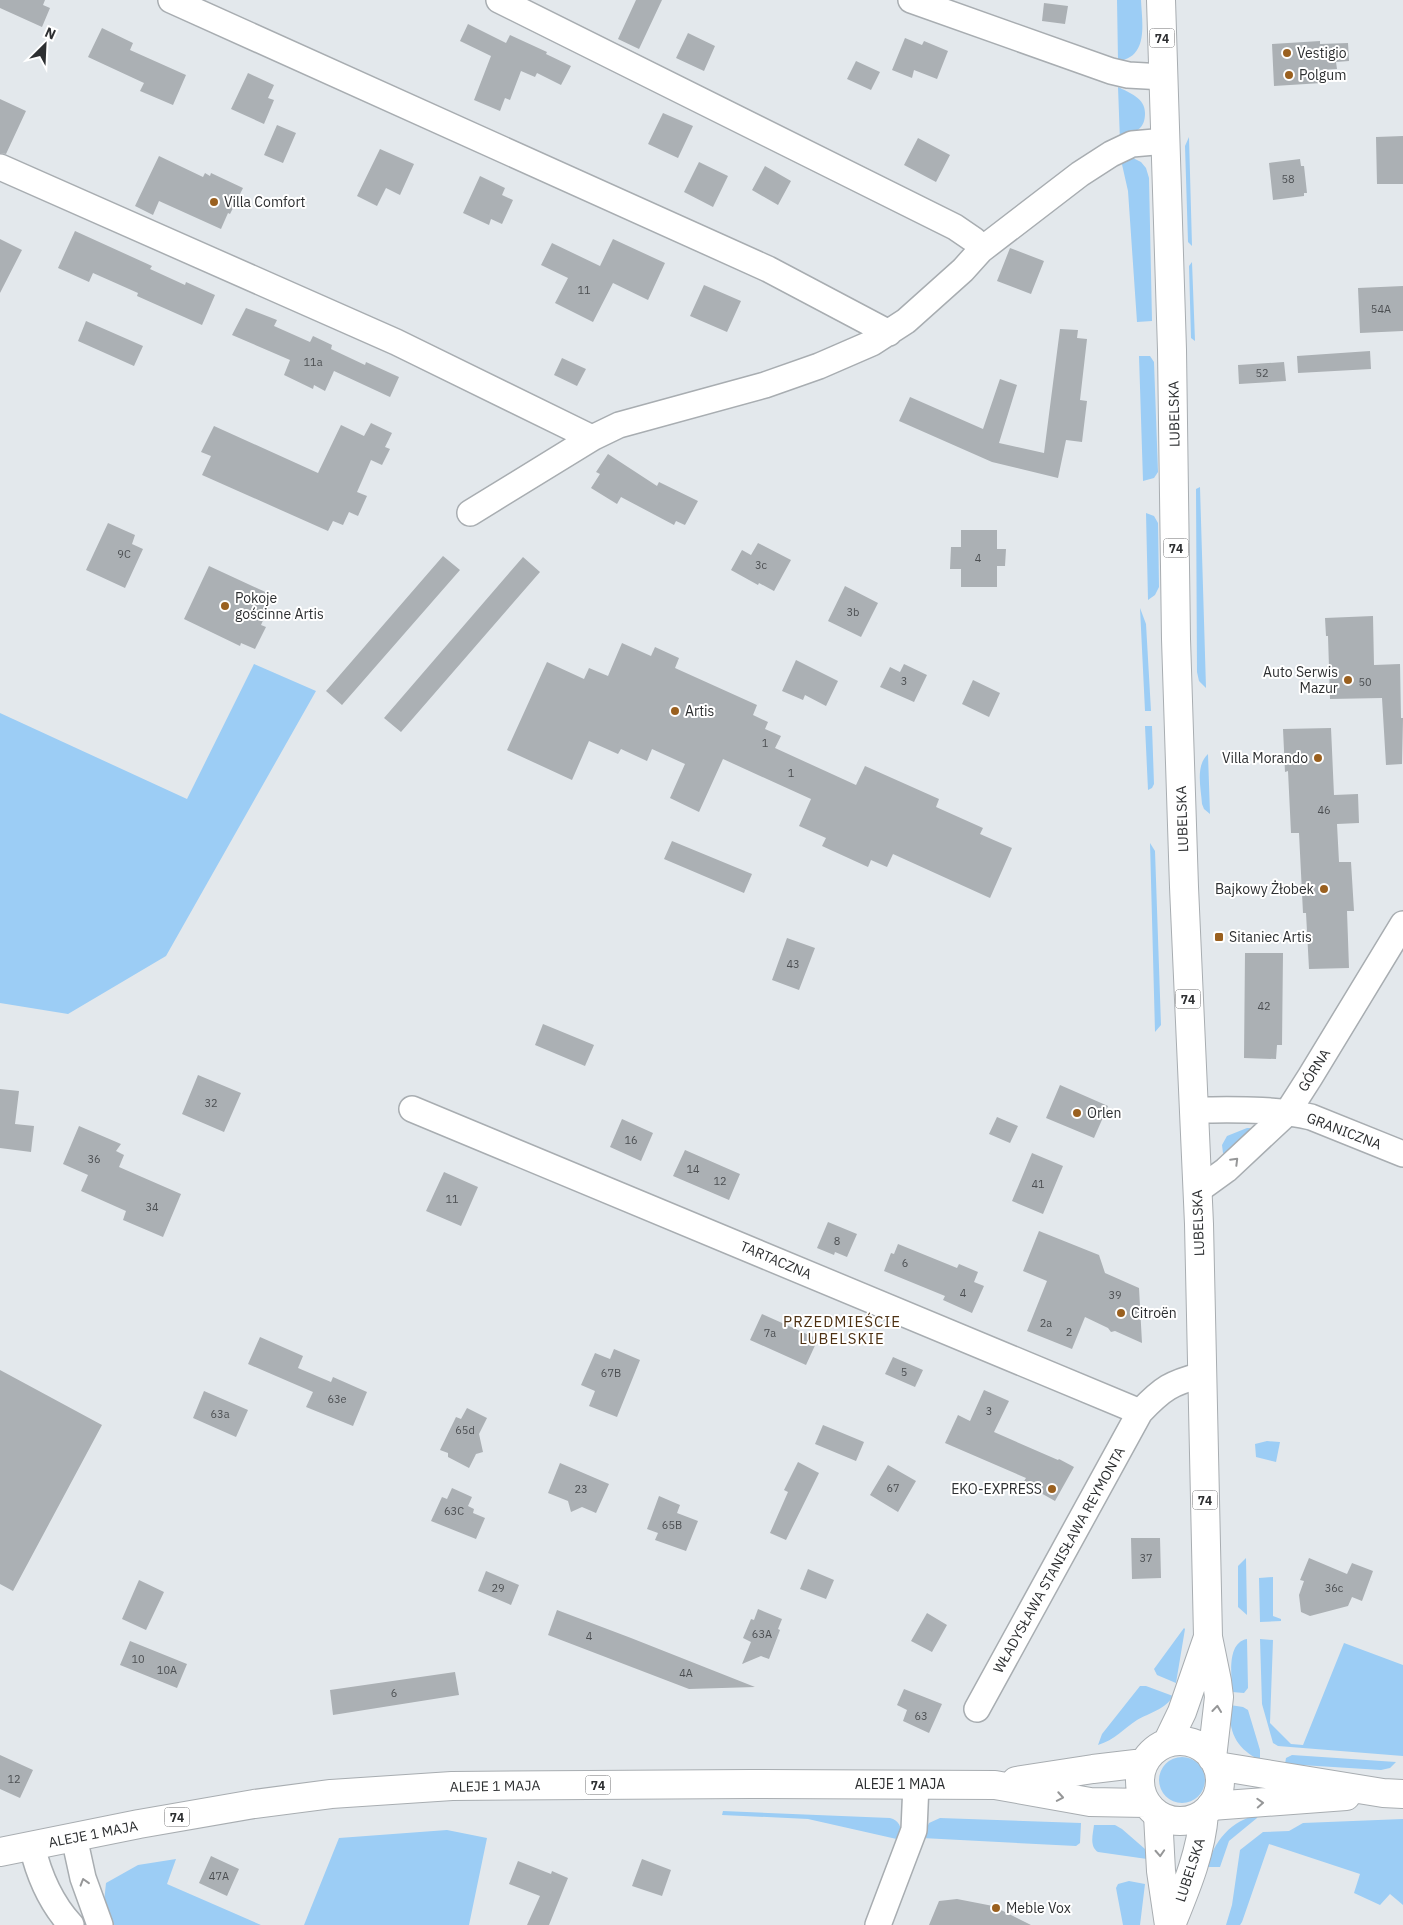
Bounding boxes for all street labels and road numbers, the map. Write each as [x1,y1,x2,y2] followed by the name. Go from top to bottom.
[1150,28,1174,48] road number: 74
[1164,381,1184,447] street label: LUBELSKA
[1164,538,1188,558] road number: 74
[1172,785,1192,853] street label: LUBELSKA
[1176,990,1200,1009] road number: 74
[1293,1045,1334,1095] street label: GÓRNA
[1304,1108,1384,1154] street label: GRANICZNA
[1188,1189,1208,1257] street label: LUBELSKA
[737,1237,815,1283] street label: TARTACZNA
[989,1444,1129,1676] street label: WŁADYSŁAWA STANISŁAWA REYMONTA
[1192,1490,1218,1510] road number: 74
[855,1775,945,1793] street label: ALEJE 1 MAJA
[449,1776,541,1796] street label: ALEJE 1 MAJA
[586,1776,610,1794] road number: 74
[164,1808,190,1826] road number: 74
[47,1817,139,1851] street label: ALEJE 1 MAJA
[1171,1836,1209,1904] street label: LUBELSKA

